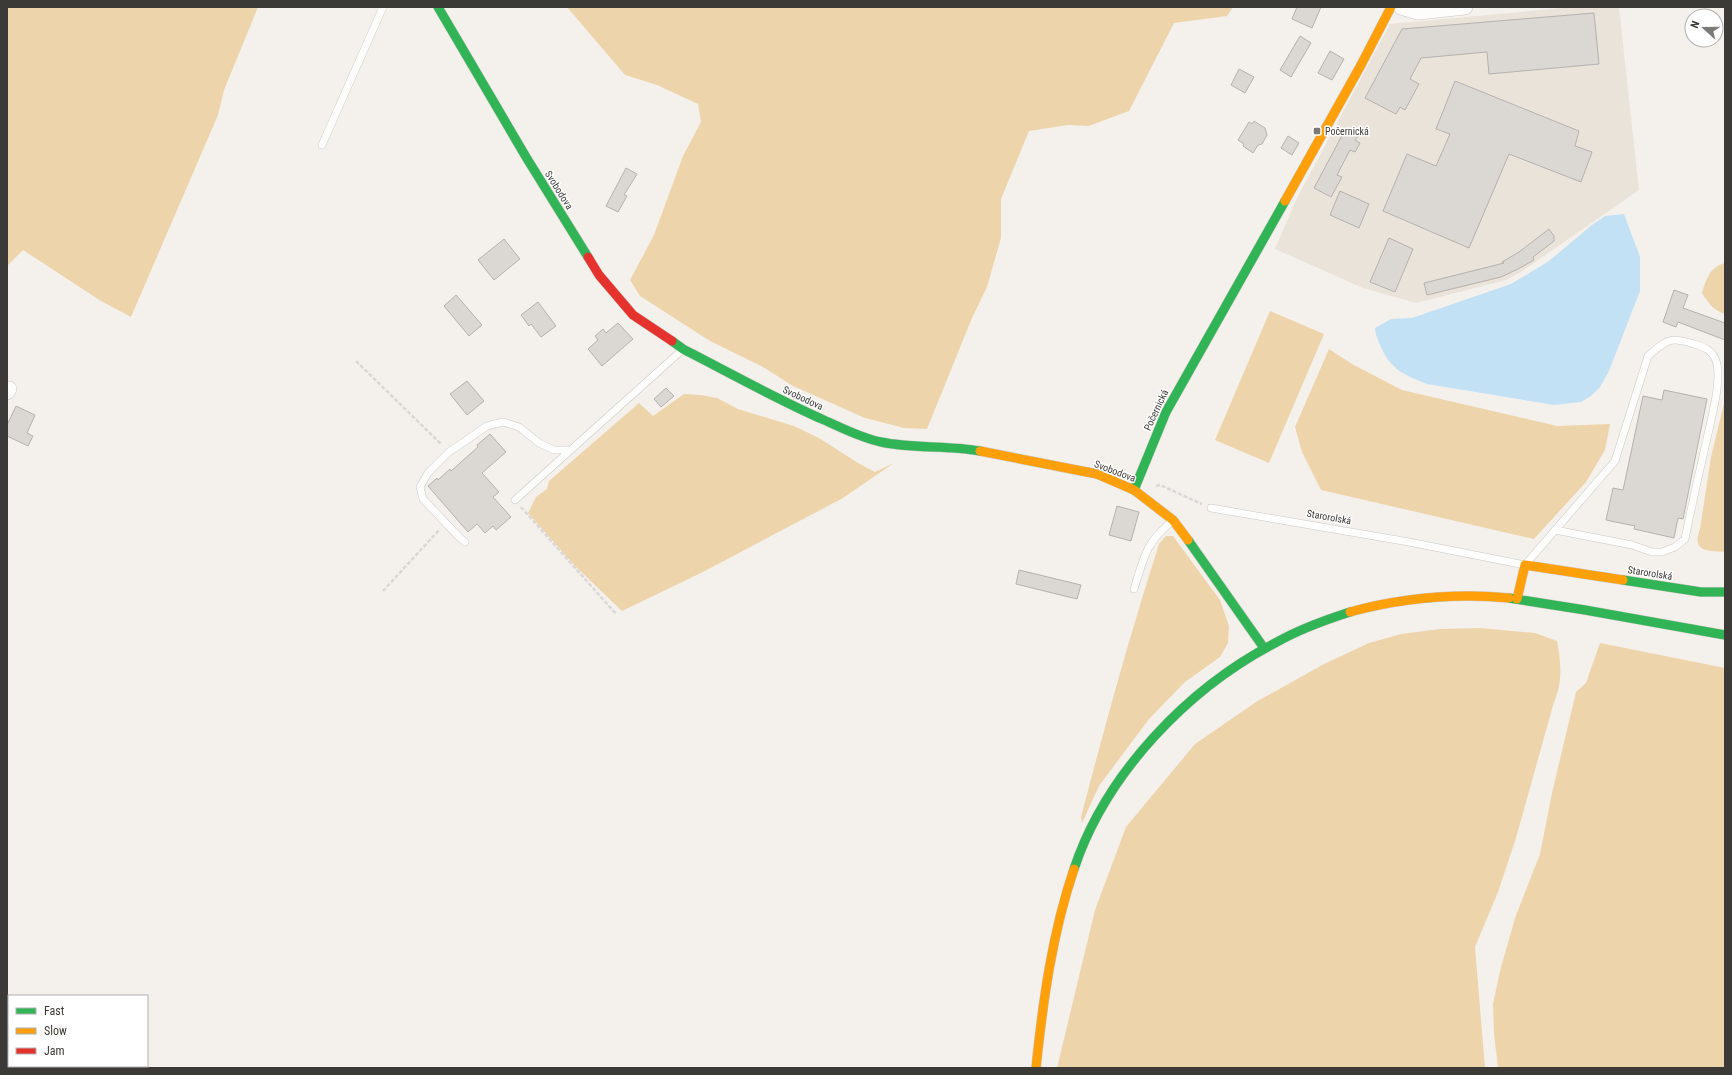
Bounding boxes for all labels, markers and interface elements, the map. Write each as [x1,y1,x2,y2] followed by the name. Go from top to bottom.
[1684,8,1724,48] north arrow
[1688,19,1702,30] text: N
[1312,126,1322,136] marker: Počernická
[1325,126,1369,137] place label: Počernická
[543,169,575,211] street label: Svobodova
[781,384,825,412] street label: Svobodova
[1142,388,1170,432] street label: Počernická
[1093,458,1137,484] street label: Svobodova
[1306,508,1352,526] street label: Starorolská
[1627,564,1673,582] street label: Starorolská
[8,995,148,1067] legend
[44,1004,65,1018] text: Fast
[44,1024,67,1038] text: Slow
[44,1044,65,1058] text: Jam

